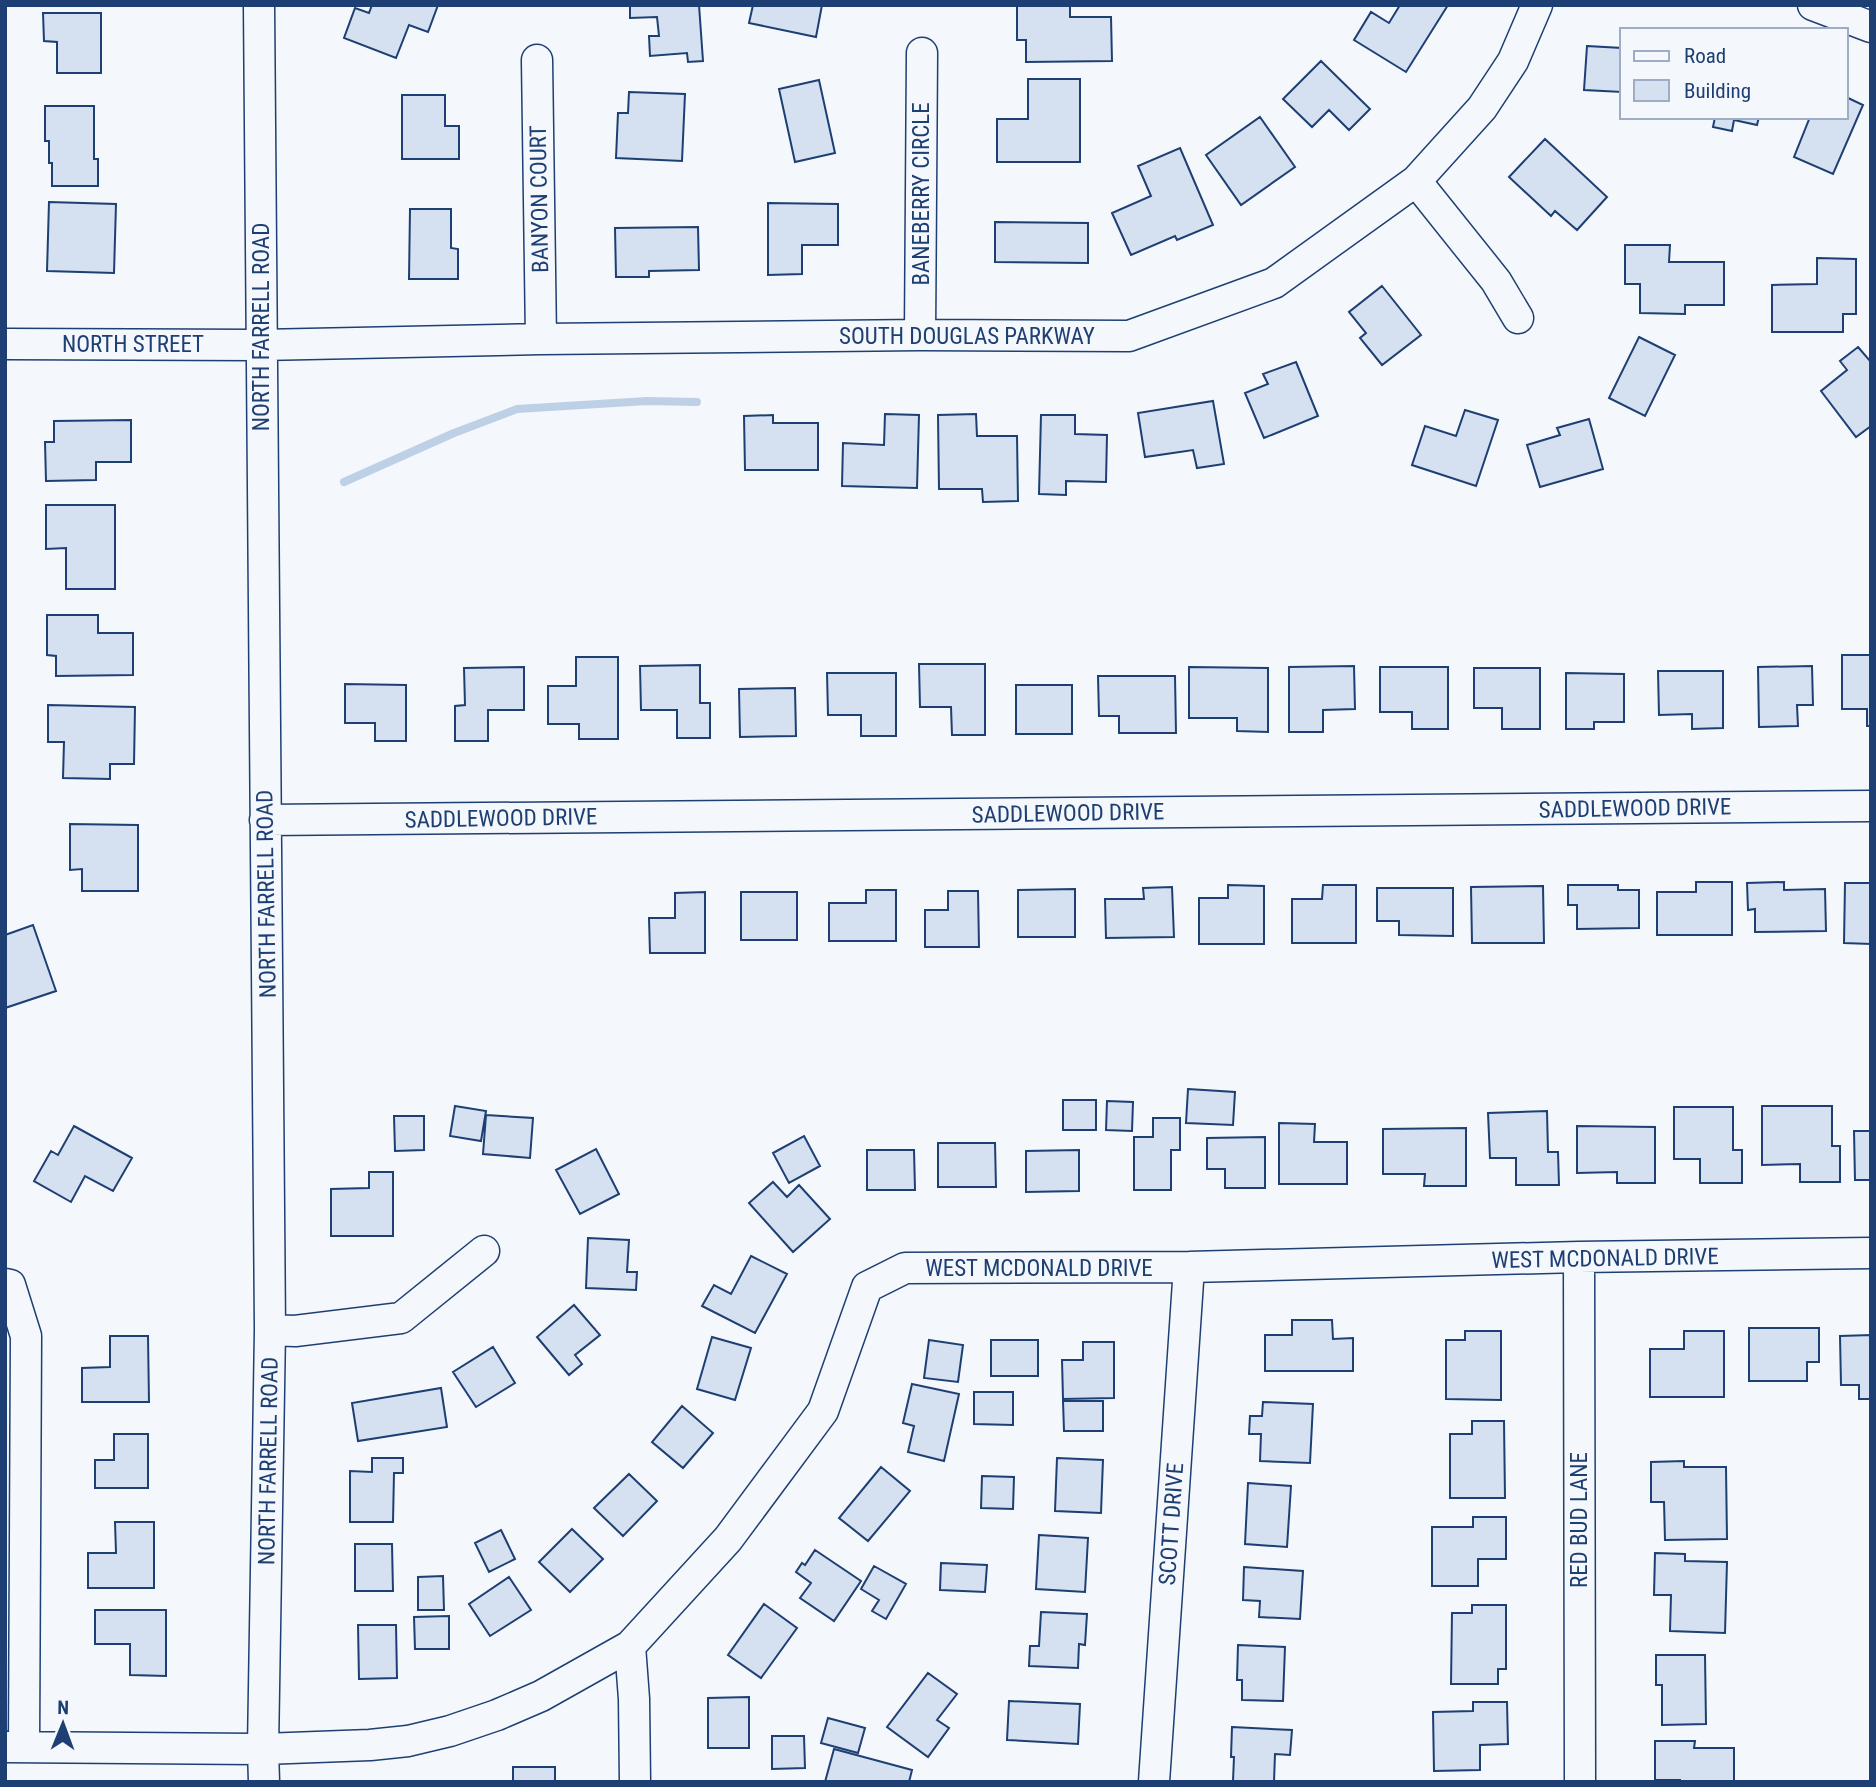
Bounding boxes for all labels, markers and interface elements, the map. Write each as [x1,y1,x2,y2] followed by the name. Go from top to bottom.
[1620,28,1848,119] legend
[1684,44,1726,68] text: Road
[1684,79,1751,103] text: Building
[908,102,935,286] street label: BANEBERRY CIRCLE
[525,125,554,273] street label: BANYON COURT
[248,223,275,431] street label: NORTH FARRELL ROAD
[839,323,1095,350] street label: SOUTH DOUGLAS PARKWAY
[62,331,204,358] street label: NORTH STREET
[251,790,282,998] street label: NORTH FARRELL ROAD
[1538,793,1732,824] street label: SADDLEWOOD DRIVE
[971,798,1165,829] street label: SADDLEWOOD DRIVE
[404,803,598,834] street label: SADDLEWOOD DRIVE
[1491,1243,1719,1274] street label: WEST MCDONALD DRIVE
[925,1255,1153,1282] street label: WEST MCDONALD DRIVE
[253,1357,284,1565] street label: NORTH FARRELL ROAD
[1566,1452,1593,1588] street label: RED BUD LANE
[1154,1462,1189,1586] street label: SCOTT DRIVE
[28,1689,98,1759] north arrow
[57,1696,69,1719] text: N

